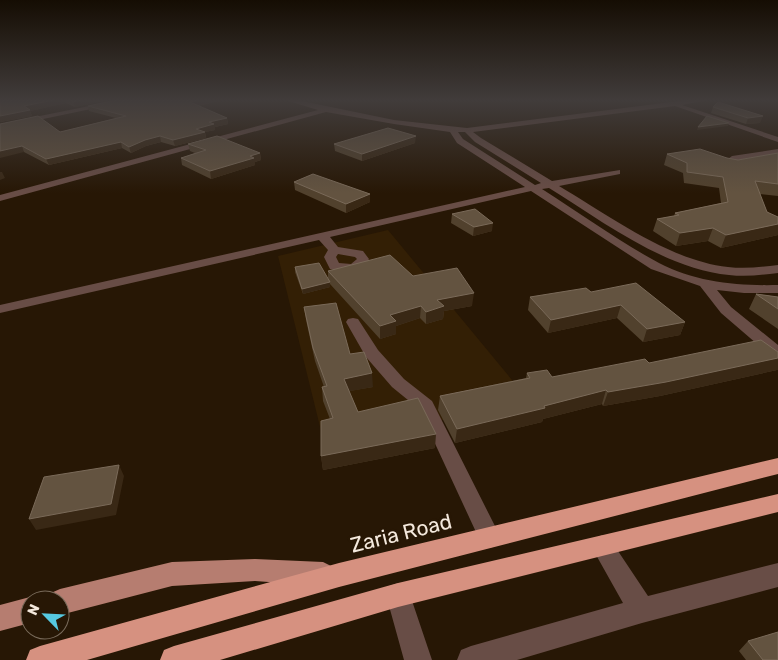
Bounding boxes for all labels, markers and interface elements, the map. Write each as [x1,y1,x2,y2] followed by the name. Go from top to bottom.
[348,508,454,558] street label: Zaria Road
[20,590,70,640] north arrow
[24,602,43,618] text: N

